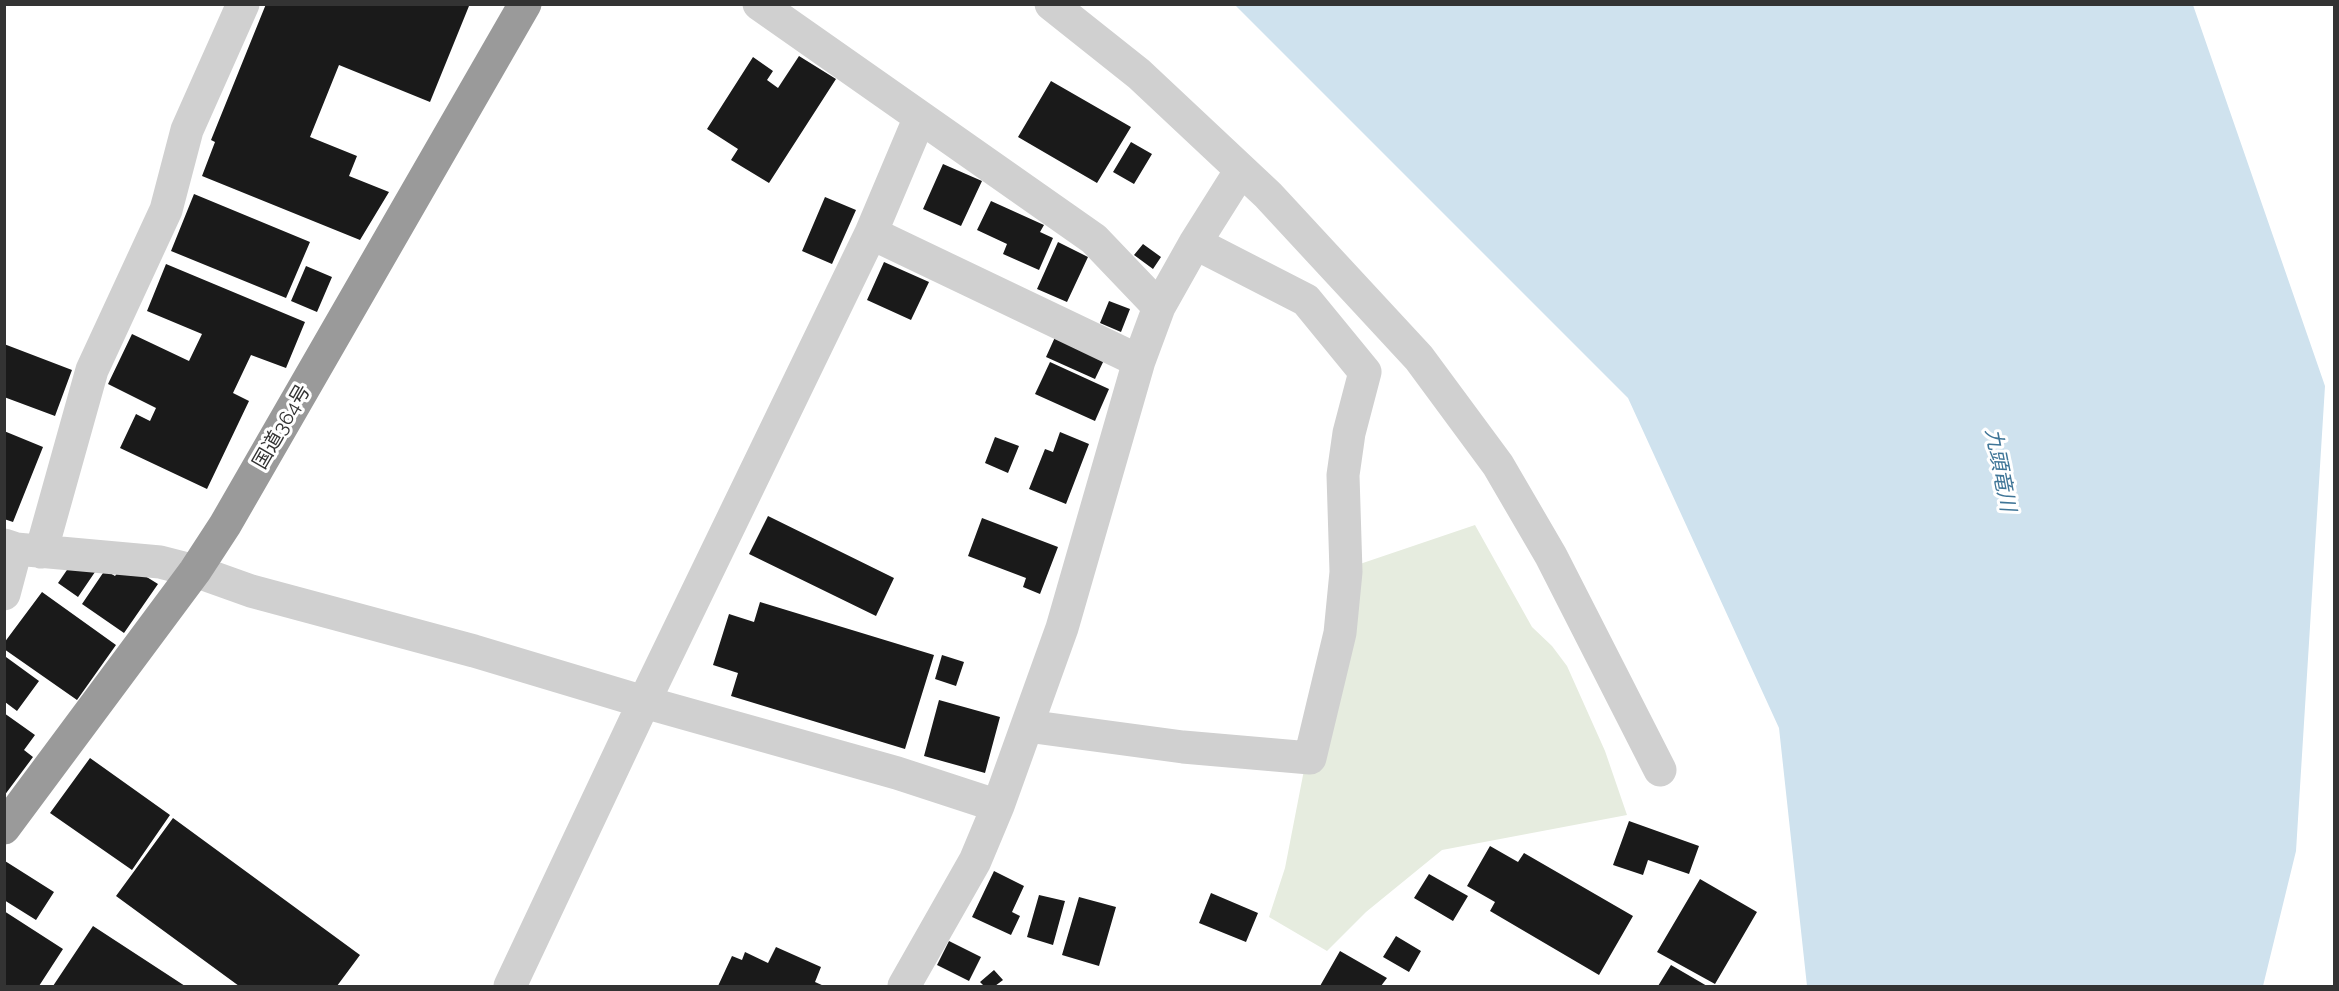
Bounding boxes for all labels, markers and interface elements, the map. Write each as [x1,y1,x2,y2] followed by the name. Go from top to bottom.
[248,380,316,474] street label: 国道364号
[1980,426,2020,514] water label: 九頭竜川

